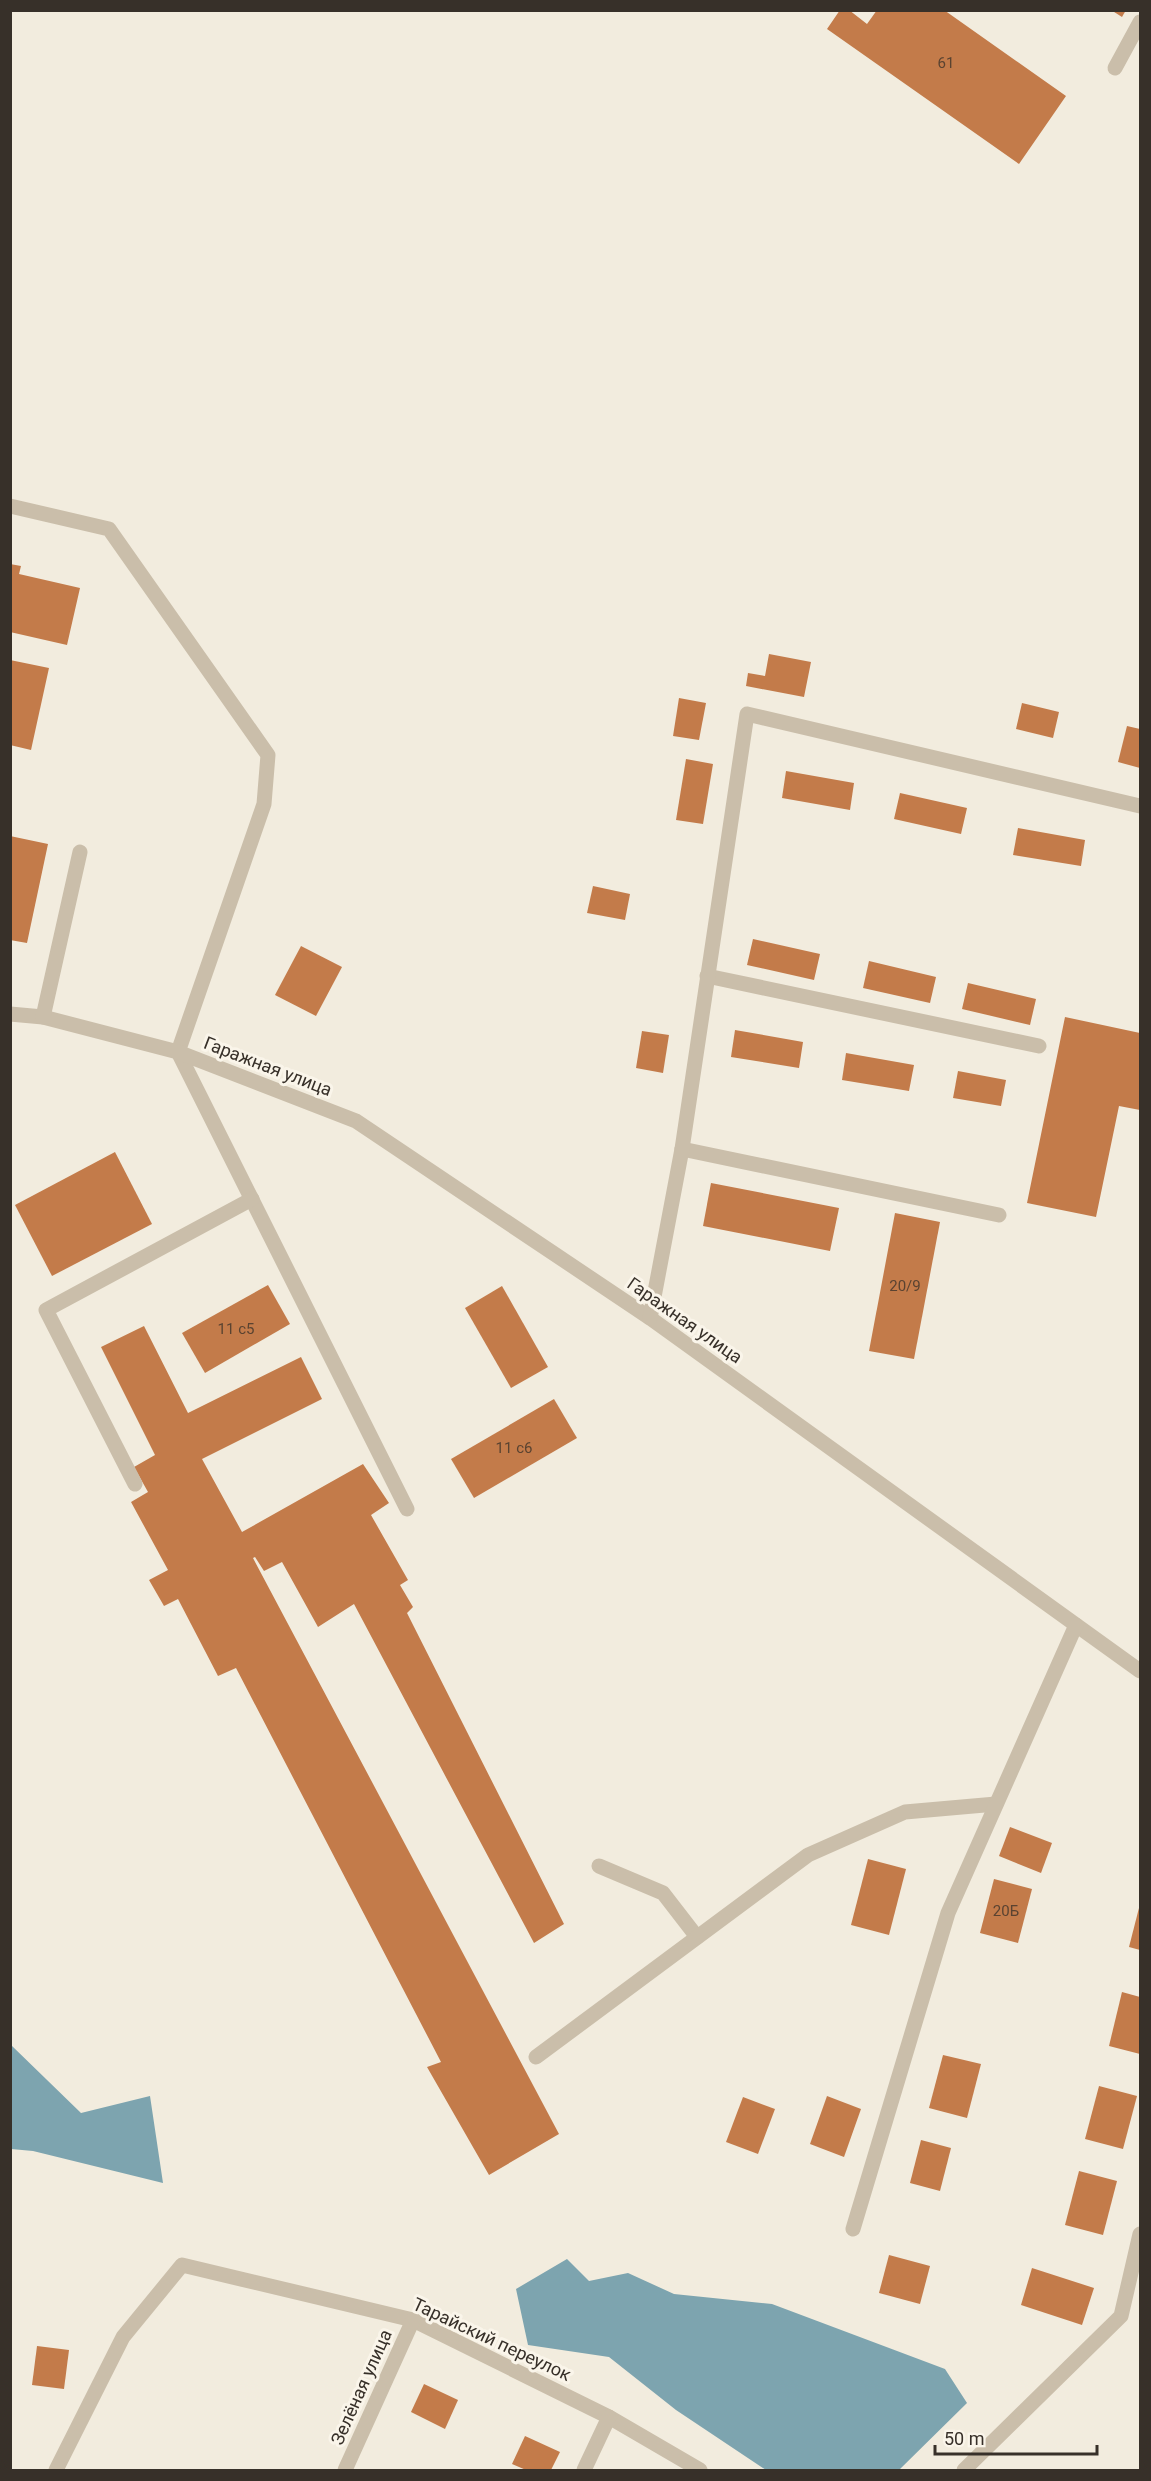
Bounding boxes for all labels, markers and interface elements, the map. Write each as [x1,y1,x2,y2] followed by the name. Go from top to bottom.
[938,54,954,72] house number: 61
[201,1032,335,1100] street label: Гаражная улица
[623,1273,747,1367] street label: Гаражная улица
[889,1277,921,1295] house number: 20/9
[218,1320,254,1338] house number: 11 с5
[496,1439,532,1457] house number: 11 с6
[993,1902,1019,1920] house number: 20Б
[410,2293,575,2385] street label: Тарайский переулок
[326,2326,396,2448] street label: Зелёная улица
[935,2418,1097,2456] scale bar
[944,2428,984,2449] text: 50 m

